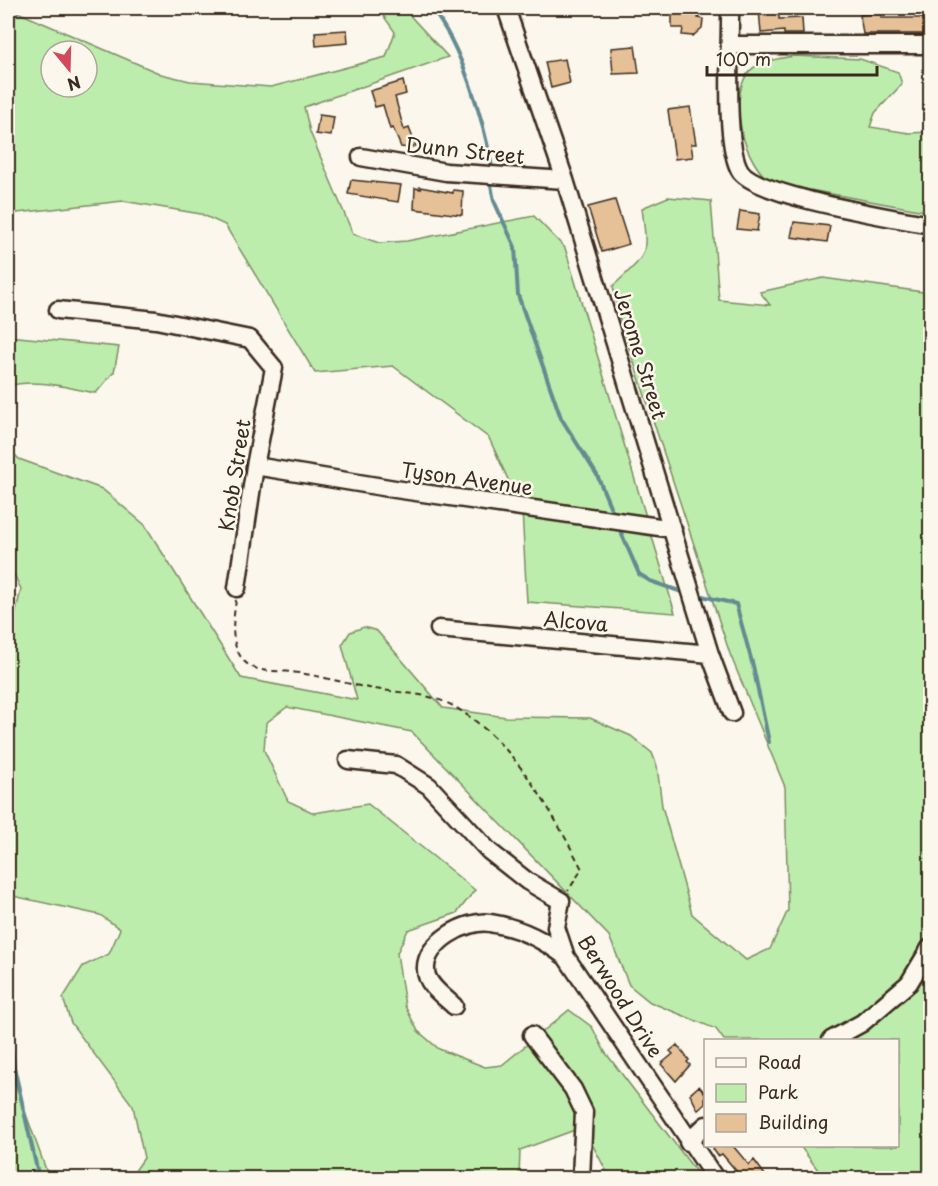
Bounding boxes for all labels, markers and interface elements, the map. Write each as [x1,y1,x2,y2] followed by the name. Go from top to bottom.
[39,39,99,99] north arrow
[707,39,876,77] scale bar
[716,45,771,72] text: 100 m
[64,71,84,98] text: N
[404,129,526,171] street label: Dunn Street
[607,285,675,423] street label: Jerome Street
[210,417,258,533] street label: Knob Street
[399,454,535,502] street label: Tyson Avenue
[542,603,610,639] street label: Alcova
[571,929,671,1063] street label: Berwood Drive
[704,1039,899,1147] legend
[758,1048,802,1075] text: Road
[758,1078,798,1105] text: Park
[758,1108,828,1135] text: Building

